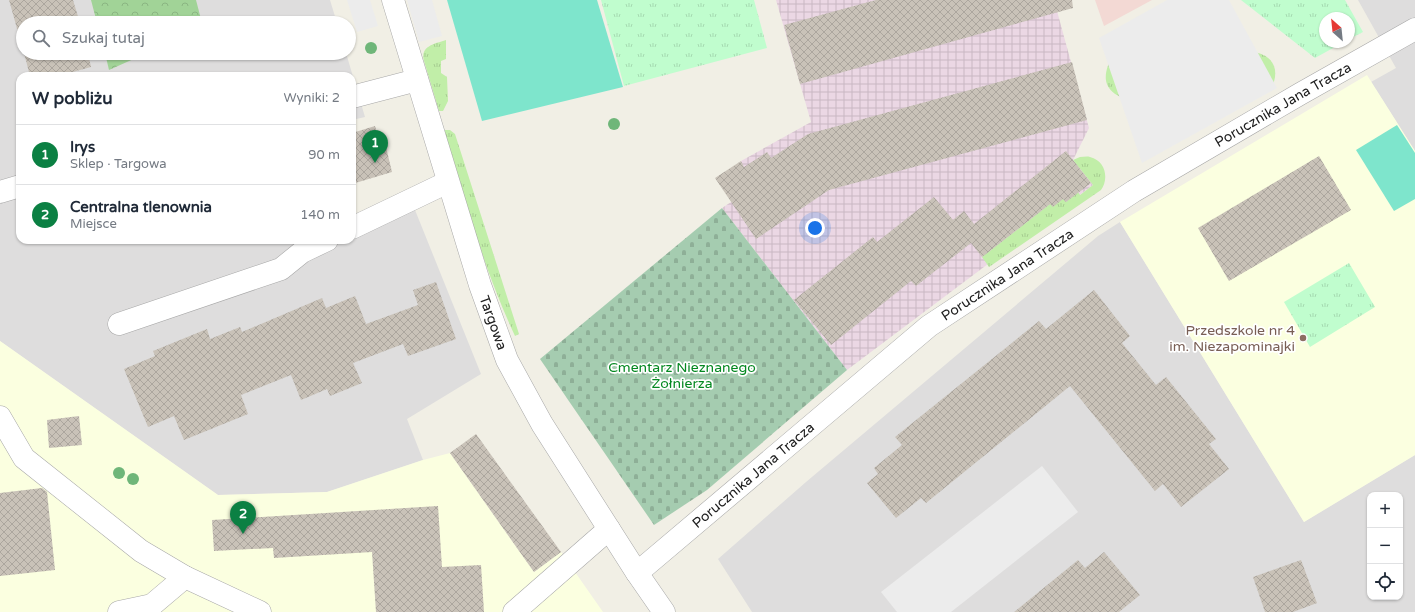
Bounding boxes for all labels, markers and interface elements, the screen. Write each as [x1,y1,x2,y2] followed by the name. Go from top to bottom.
[1319,12,1355,48] north arrow
[16,16,356,60] search box
[30,27,52,49] icon: search
[62,29,145,47] text: Szukaj tutaj
[1212,59,1354,151] street label: Porucznika Jana Tracza
[32,88,113,109] text: W pobliżu
[284,90,340,106] text: Wyniki: 2
[362,130,388,163] pin: 1
[70,138,95,156] text: Irys
[41,147,49,163] text: 1
[308,147,340,163] text: 90 m
[70,156,166,172] text: Sklep · Targowa
[70,198,212,216] text: Centralna tlenownia
[41,207,49,223] text: 2
[300,207,340,223] text: 140 m
[70,216,117,232] text: Miejsce
[805,218,825,238] your location
[938,225,1077,325] street label: Porucznika Jana Tracza
[476,293,511,352] street label: Targowa
[1169,322,1295,355] place label: Przedszkole nr 4 im. Niezapominajki
[1298,333,1308,343] marker: Przedszkole nr 4 im. Niezapominajki
[608,359,756,392] park label: Cmentarz Nieznanego Żołnierza
[689,419,818,532] street label: Porucznika Jana Tracza
[1367,492,1403,600] map controls
[1367,492,1403,528] button: +
[230,501,256,534] pin: 2
[1367,528,1403,564] button: −
[1367,564,1403,600] button: locate

